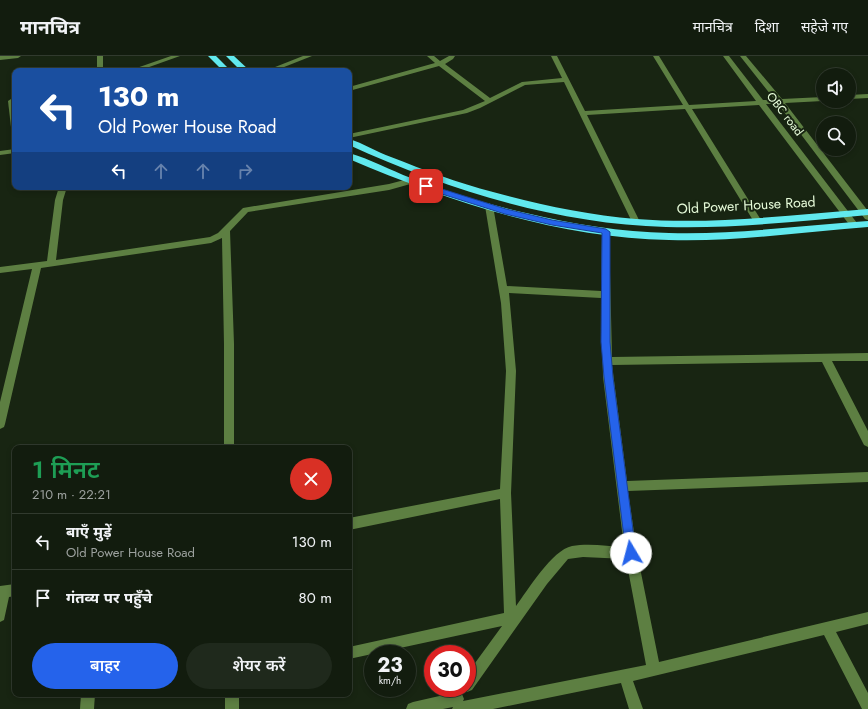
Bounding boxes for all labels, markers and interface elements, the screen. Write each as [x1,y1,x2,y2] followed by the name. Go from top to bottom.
[20,14,80,41] text: मानचित्र
[693,17,733,37] text: मानचित्र
[755,17,779,37] text: दिशा
[801,17,848,37] text: सहेजे गए
[816,68,856,156] map controls
[816,68,856,108] button: sound
[98,76,180,117] text: 130 m
[32,84,84,136] icon: left
[762,88,808,140] street label: OBC road
[98,114,277,140] text: Old Power House Road
[816,116,856,156] button: search
[108,160,130,182] icon: left
[150,160,172,182] icon: ahead
[192,160,214,182] icon: ahead
[234,160,256,182] icon: right
[409,169,443,203] pin
[415,175,437,197] icon: arrive
[676,191,816,219] street label: Old Power House Road
[32,452,100,487] text: 1 मिनट
[290,458,332,500] button: close
[32,485,111,504] text: 210 m · 22:21
[66,521,112,543] text: बाएँ मुड़ें
[32,531,54,553] icon: left
[292,531,332,553] text: 130 m
[610,532,652,574] position arrow
[66,543,195,562] text: Old Power House Road
[32,587,54,609] icon: arrive
[66,587,152,609] text: गंतव्य पर पहुँचे
[299,587,332,609] text: 80 m
[32,643,178,689] button: बाहर
[186,643,332,689] button: शेयर करें
[424,645,476,697] speed limit sign: 30
[377,651,403,680] text: 23
[379,673,401,688] text: km/h

